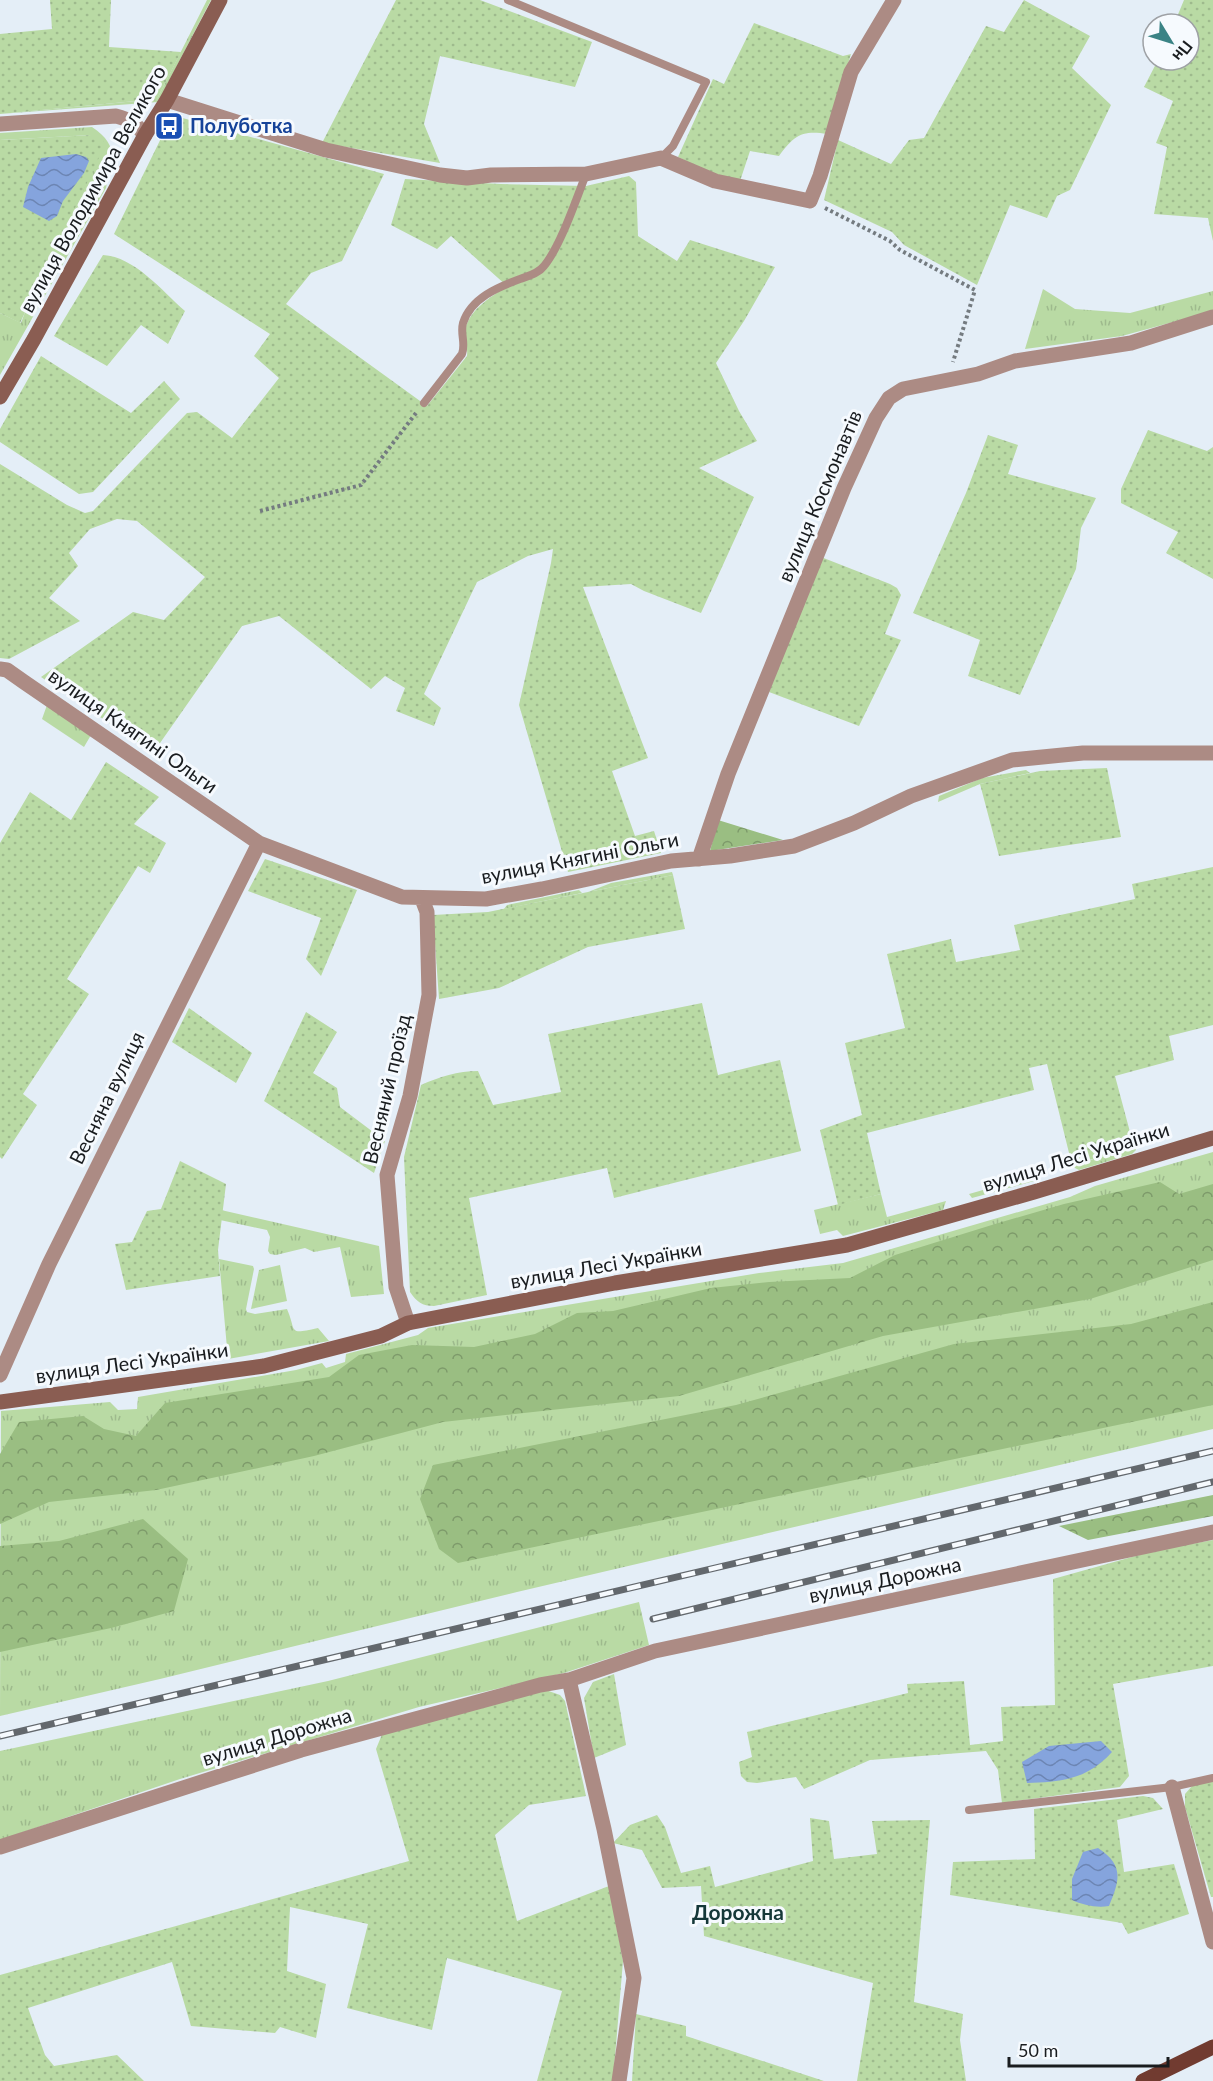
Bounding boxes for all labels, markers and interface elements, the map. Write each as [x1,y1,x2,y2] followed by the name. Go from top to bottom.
[1141,12,1201,72] north arrow
[1169,37,1197,66] text: Пн
[14,61,170,316] street label: вулиця Володимира Великого
[153,110,185,142] bus stop icon: Полуботка
[190,113,293,137] place label: Полуботка
[772,406,866,585] street label: вулиця Космонавтів
[44,663,223,798] street label: вулиця Княгині Ольги
[479,826,681,888] street label: вулиця Княгині Ольги
[357,1011,415,1166] street label: Весняний проїзд
[64,1027,149,1168] street label: Весняна вулиця
[979,1116,1172,1196] street label: вулиця Лесі Українки
[508,1235,703,1293] street label: вулиця Лесі Українки
[34,1337,230,1387] street label: вулиця Лесі Українки
[807,1551,963,1607] street label: вулиця Дорожна
[199,1702,354,1770] street label: вулиця Дорожна
[692,1899,784,1924] district label: Дорожна
[1009,2030,1168,2068] scale bar
[1018,2039,1058,2061] text: 50 m

